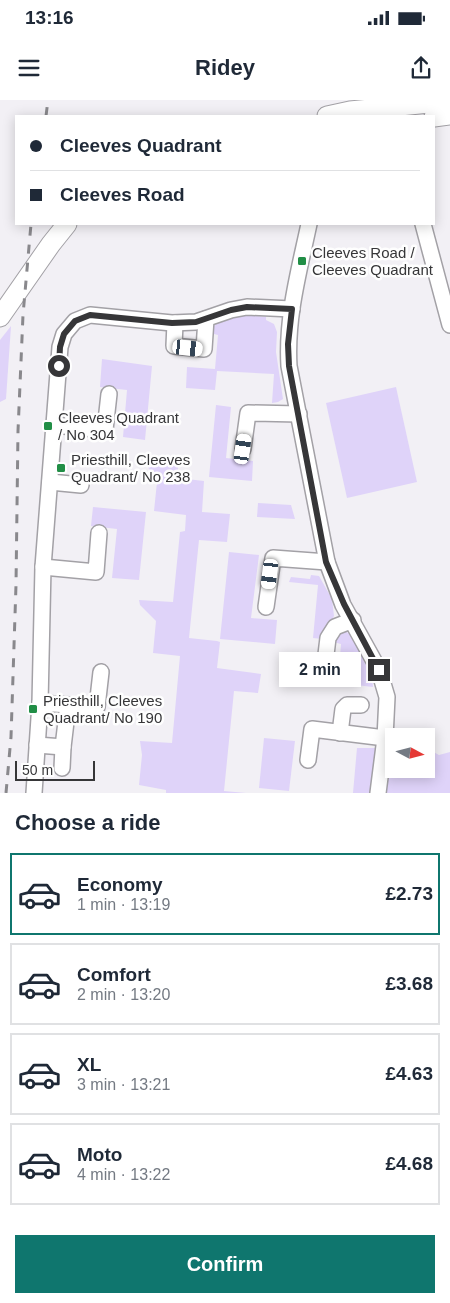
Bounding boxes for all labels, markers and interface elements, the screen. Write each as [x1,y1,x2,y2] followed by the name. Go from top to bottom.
[25,7,74,28] text: 13:16
[15,54,43,82] icon: menu
[407,54,435,82] icon: share
[195,55,255,80] text: Ridey
[60,135,222,156] text: Cleeves Quadrant
[60,184,185,205] text: Cleeves Road
[312,244,434,278] place label: Cleeves Road / Cleeves Quadrant
[296,255,308,267] marker: Cleeves Road / Cleeves Quadrant
[172,339,203,357] car
[48,355,70,377] route start
[58,409,180,443] place label: Cleeves Quadrant / No 304
[42,420,54,432] marker: Cleeves Quadrant / No 304
[233,433,252,465] car
[71,451,190,485] place label: Priesthill, Cleeves Quadrant/ No 238
[55,462,67,474] marker: Priesthill, Cleeves Quadrant/ No 238
[260,558,279,590] car
[279,652,362,688] callout: 2 min
[368,659,390,681] route end
[299,661,341,678] text: 2 min
[43,692,162,726] place label: Priesthill, Cleeves Quadrant/ No 190
[27,703,39,715] marker: Priesthill, Cleeves Quadrant/ No 190
[385,728,435,778] north arrow
[385,728,435,778] map controls
[15,758,95,781] scale bar
[22,762,53,778] text: 50 m
[15,810,160,835] text: Choose a ride
[17,872,62,917] icon: car
[77,874,163,895] text: Economy
[385,883,433,904] text: £2.73
[77,896,170,913] text: 1 min · 13:19
[17,962,62,1007] icon: car
[77,964,151,985] text: Comfort
[385,973,433,994] text: £3.68
[77,986,170,1003] text: 2 min · 13:20
[17,1052,62,1097] icon: car
[77,1054,101,1075] text: XL
[385,1063,433,1084] text: £4.63
[77,1076,170,1093] text: 3 min · 13:21
[17,1142,62,1187] icon: car
[77,1144,122,1165] text: Moto
[385,1153,433,1174] text: £4.68
[77,1166,170,1183] text: 4 min · 13:22
[15,1235,435,1293] button: Confirm

